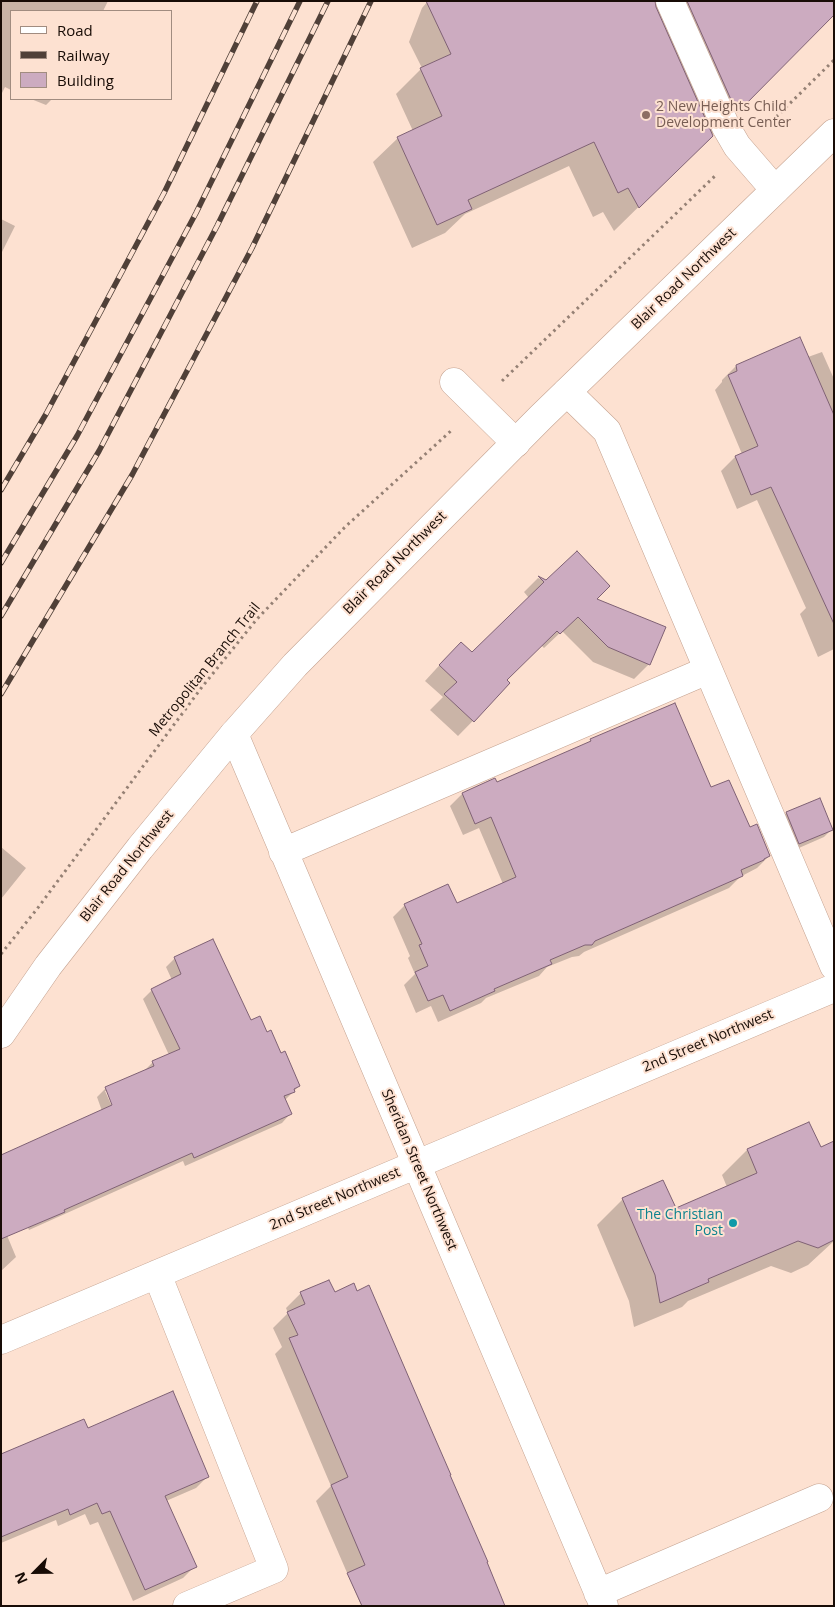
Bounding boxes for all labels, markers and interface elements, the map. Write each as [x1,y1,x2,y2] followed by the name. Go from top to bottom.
[10,10,172,100] legend
[57,20,93,40] text: Road
[57,45,110,65] text: Railway
[57,70,114,90] text: Building
[656,99,791,132] place label: 2 New Heights Child Development Center
[640,109,652,121] marker: 2 New Heights Child Development Center
[628,225,740,333] street label: Blair Road Northwest
[340,508,450,618] street label: Blair Road Northwest
[146,600,264,740] street label: Metropolitan Branch Trail
[77,807,177,925] street label: Blair Road Northwest
[640,1006,776,1076] street label: 2nd Street Northwest
[377,1087,461,1253] street label: Sheridan Street Northwest
[267,1164,403,1234] street label: 2nd Street Northwest
[637,1207,723,1240] place label: The Christian Post
[727,1217,739,1229] marker: The Christian Post
[10,1547,60,1597] north arrow
[10,1569,32,1587] text: N

